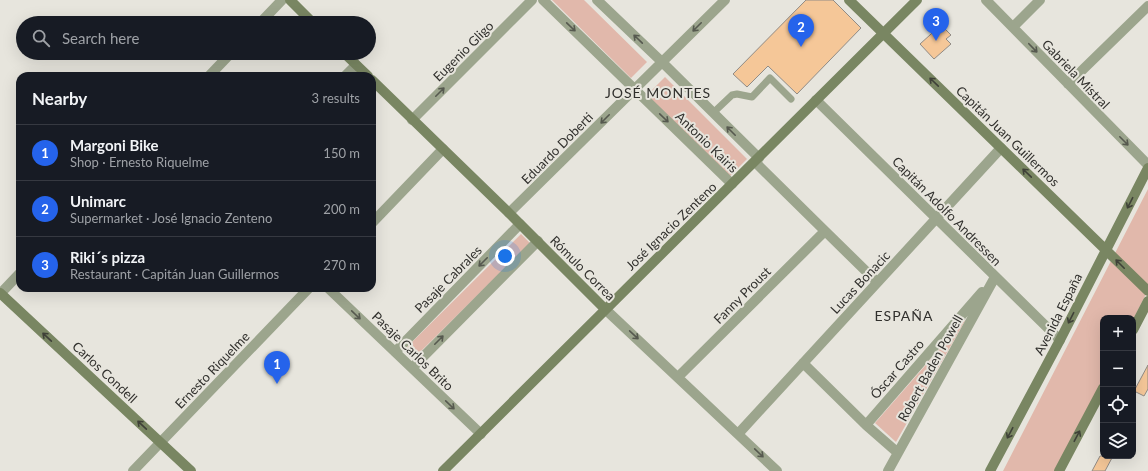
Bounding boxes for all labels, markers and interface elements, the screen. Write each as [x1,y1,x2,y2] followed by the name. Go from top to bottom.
[923,8,949,41] pin: 3
[788,14,814,47] pin: 2
[16,16,376,60] search box
[430,18,496,84] street label: Eugenio Gligo
[566,22,576,32] one-way arrow
[692,22,702,32] one-way arrow
[30,27,52,49] icon: search
[62,29,139,47] text: Search here
[633,35,643,44] one-way arrow
[1039,36,1113,112] street label: Gabriela Mistral
[1028,43,1038,53] one-way arrow
[929,78,939,87] one-way arrow
[953,82,1063,190] street label: Capitán Juan Guillermos
[605,84,711,101] district label: JOSÉ MONTES
[435,87,445,97] one-way arrow
[32,88,87,109] text: Nearby
[312,90,360,106] text: 3 results
[672,108,742,176] street label: Antonio Kairis
[518,109,596,187] street label: Eduardo Doberti
[659,113,669,123] one-way arrow
[600,114,610,124] one-way arrow
[726,126,736,136] one-way arrow
[70,136,159,154] text: Margoni Bike
[1119,136,1129,146] one-way arrow
[41,145,49,161] text: 1
[323,145,360,161] text: 150 m
[889,153,1005,269] street label: Capitán Adolfo Andressen
[70,154,209,170] text: Shop · Ernesto Riquelme
[1022,168,1032,178] one-way arrow
[622,179,720,273] street label: José Ignacio Zenteno
[70,192,126,210] text: Unimarc
[1126,196,1133,208] one-way arrow
[41,201,49,217] text: 2
[323,201,360,217] text: 200 m
[70,210,272,226] text: Supermarket · José Ignacio Zenteno
[547,232,619,304] street label: Rómulo Correa
[411,242,485,316] street label: Pasaje Cabrales
[495,246,515,266] your location
[827,247,893,317] street label: Lucas Bonacic
[70,248,145,266] text: Riki´s pizza
[41,257,49,273] text: 3
[323,257,360,273] text: 270 m
[478,257,488,267] one-way arrow
[1115,259,1125,269] one-way arrow
[710,263,774,327] street label: Fanny Proust
[70,266,279,282] text: Restaurant · Capitán Juan Guillermos
[1031,270,1085,358] street label: Avenida España
[874,307,934,324] district label: ESPAÑA
[369,308,457,394] street label: Pasaje Carlos Brito
[351,310,361,320] one-way arrow
[894,312,966,424] street label: Robert Baden Powell
[1067,312,1074,324] one-way arrow
[1100,315,1136,459] map controls
[1100,315,1136,351] button: +
[171,328,253,412] street label: Ernesto Riquelme
[629,331,639,340] one-way arrow
[42,332,52,341] one-way arrow
[434,335,444,345] one-way arrow
[867,336,927,402] street label: Óscar Castro
[69,338,141,406] street label: Carlos Condell
[264,351,290,384] pin: 1
[1100,351,1136,387] button: −
[1100,387,1136,423] button: locate
[445,400,455,409] one-way arrow
[137,420,147,430] one-way arrow
[1100,423,1136,459] button: layers
[1006,427,1013,439] one-way arrow
[1074,431,1082,443] one-way arrow
[754,449,764,458] one-way arrow

